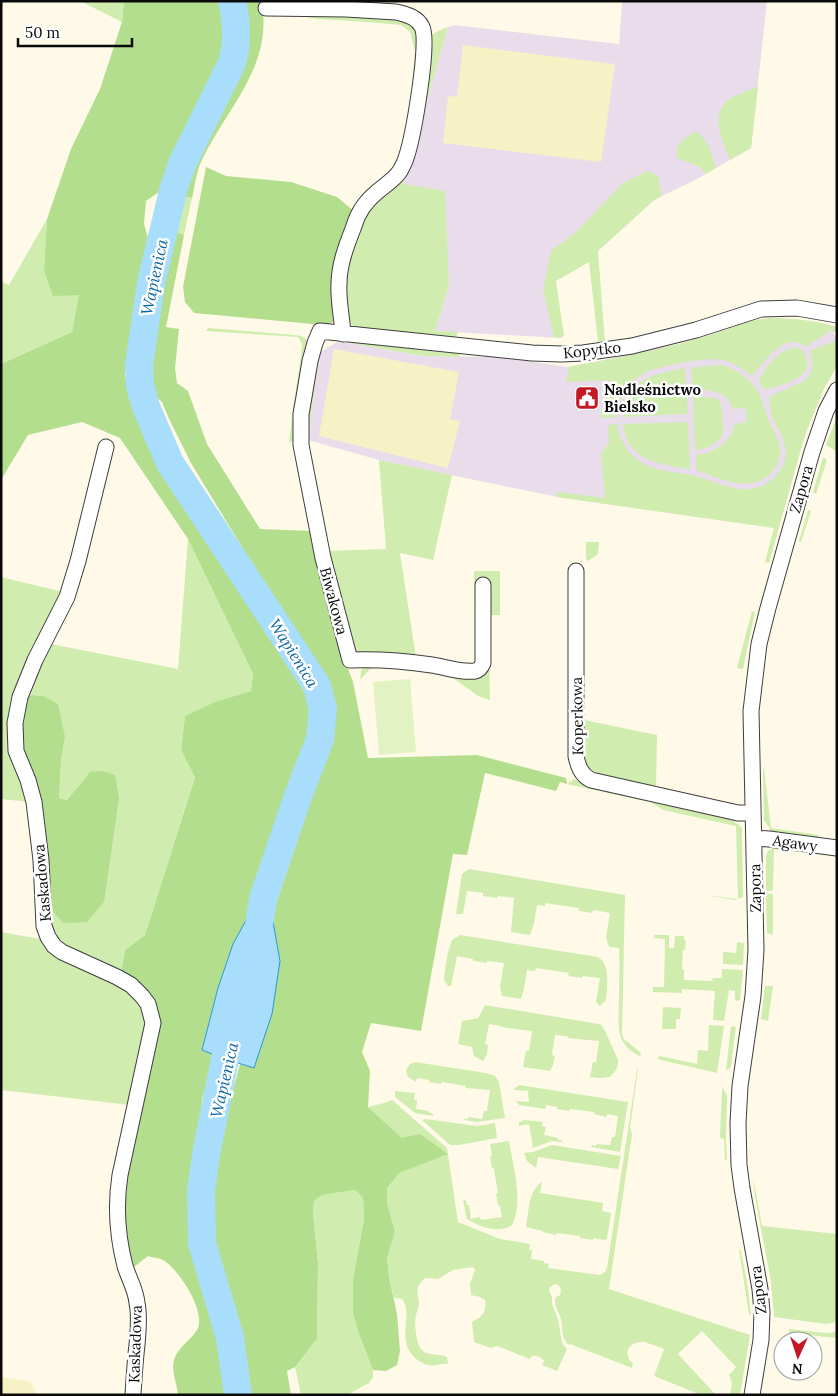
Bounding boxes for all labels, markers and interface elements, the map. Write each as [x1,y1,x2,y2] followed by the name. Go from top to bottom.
[18,15,131,47] scale bar
[25,23,60,42] text: 50 m
[136,237,172,317] water label: Wapienica
[562,337,622,362] street label: Kopytko
[604,380,701,416] place label: Nadleśnictwo Bielsko
[574,385,600,411] public building icon: Nadleśnictwo Bielsko
[785,463,817,515] street label: Zapora
[316,565,352,637] street label: Biwakowa
[265,615,323,691] water label: Wapienica
[567,676,587,755] street label: Koperkowa
[770,830,819,856] street label: Agawy
[29,843,55,923] street label: Kaskadowa
[745,863,765,913] street label: Zapora
[206,1040,242,1120] water label: Wapienica
[746,1264,770,1315] street label: Zapora
[124,1304,146,1383] street label: Kaskadowa
[773,1331,823,1381] north arrow
[791,1360,803,1378] text: N

